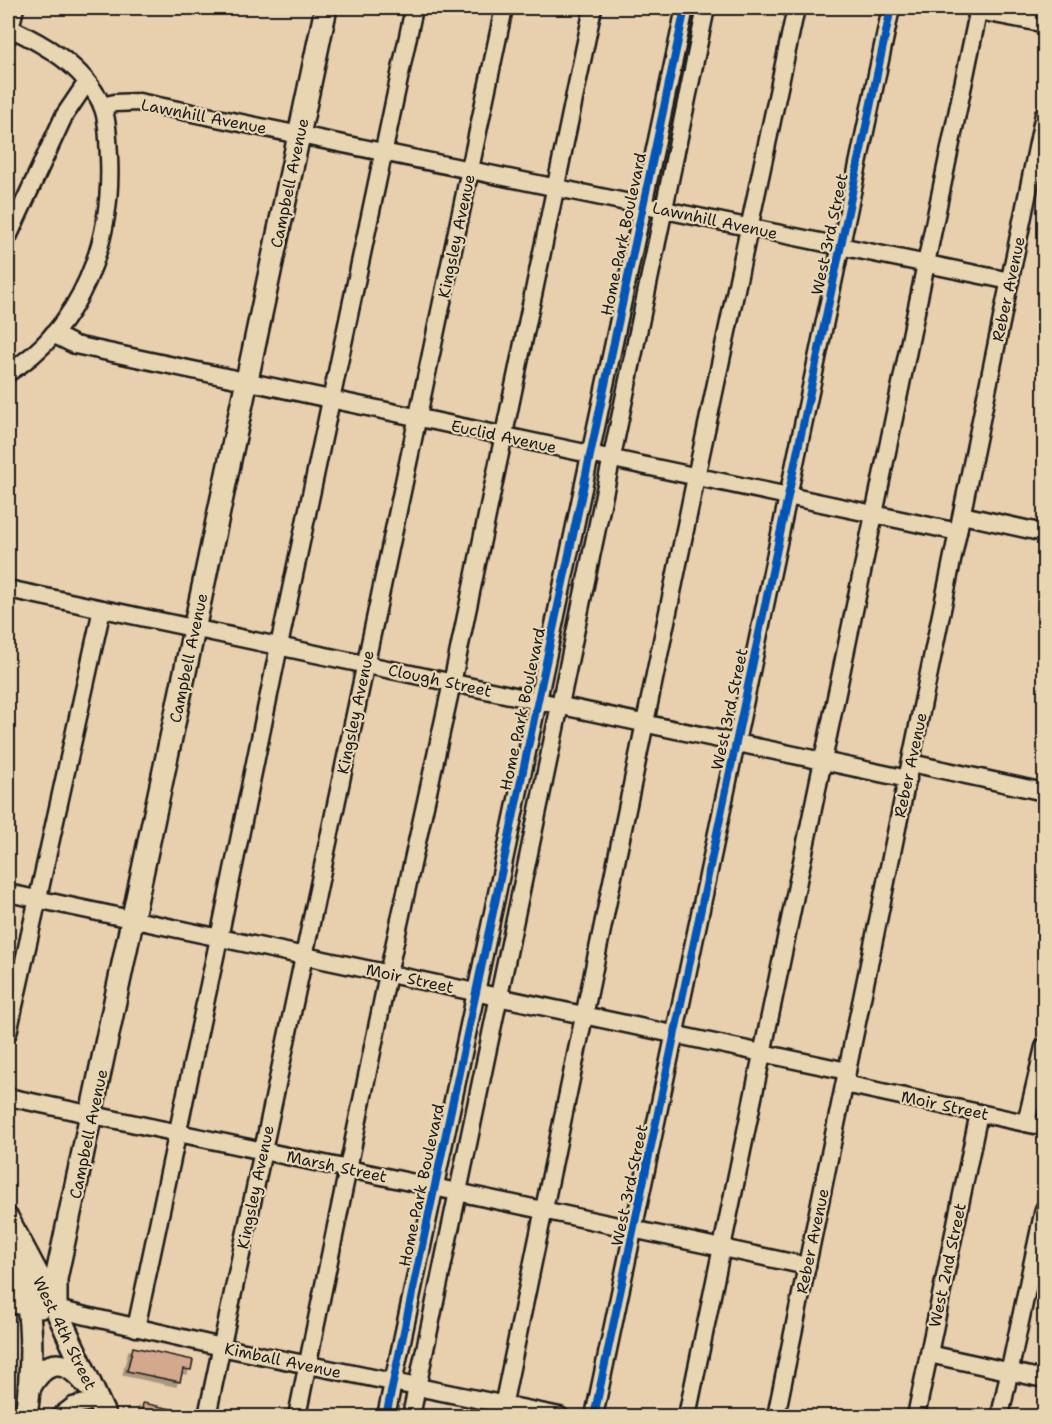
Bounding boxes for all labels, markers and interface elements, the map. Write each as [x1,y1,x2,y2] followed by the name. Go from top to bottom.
[139,94,268,139] street label: Lawnhill Avenue
[265,116,313,250] street label: Campbell Avenue
[596,151,651,318] street label: Home Park Boulevard
[806,171,853,297] street label: West 3rd Street
[433,172,480,300] street label: Kingsley Avenue
[650,197,779,244] street label: Lawnhill Avenue
[987,235,1030,344] street label: Reber Avenue
[449,415,559,458] street label: Euclid Avenue
[164,591,212,725] street label: Campbell Avenue
[495,626,550,793] street label: Home Park Boulevard
[706,646,753,772] street label: West 3rd Street
[332,648,379,776] street label: Kingsley Avenue
[386,659,494,702] street label: Clough Street
[889,711,932,820] street label: Reber Avenue
[364,959,456,998] street label: Moir Street
[64,1067,112,1201] street label: Campbell Avenue
[899,1086,991,1125] street label: Moir Street
[394,1102,449,1269] street label: Home Park Boulevard
[606,1122,653,1248] street label: West 3rd Street
[232,1123,279,1251] street label: Kingsley Avenue
[285,1146,389,1187] street label: Marsh Street
[791,1187,834,1296] street label: Reber Avenue
[924,1201,971,1329] street label: West 2nd Street
[28,1273,101,1394] street label: West 4th Street
[223,1338,343,1383] street label: Kimball Avenue

